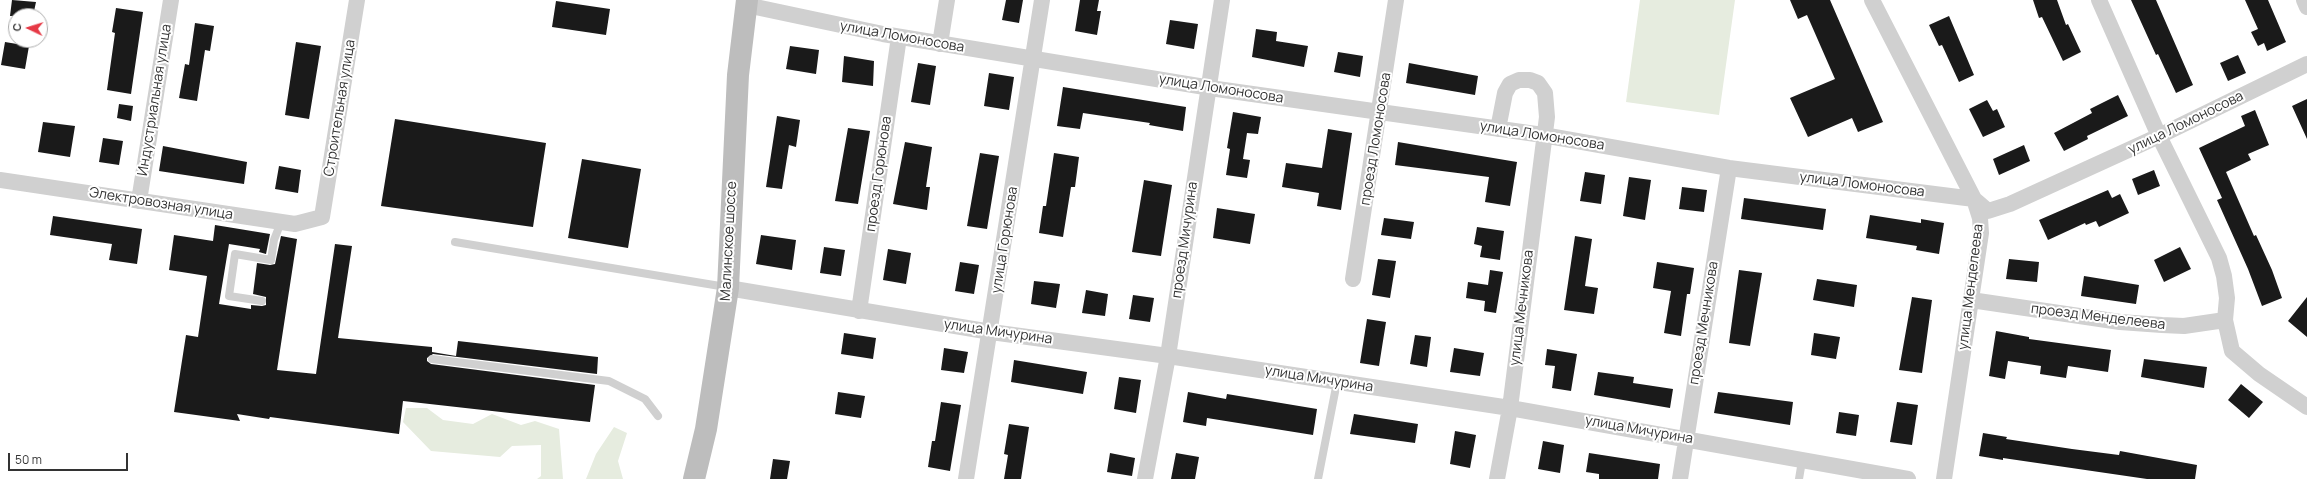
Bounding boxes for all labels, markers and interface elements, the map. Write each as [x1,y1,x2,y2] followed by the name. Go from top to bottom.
[8,8,48,48] north arrow
[838,18,966,56] street label: улица Ломоносова
[9,23,24,32] text: С
[135,23,175,177] street label: Индустриальная улица
[321,38,359,178] street label: Строительная улица
[1157,71,1285,107] street label: улица Ломоносова
[1357,71,1395,207] street label: проезд Ломоносова
[2126,88,2246,158] street label: улица Ломоносова
[863,115,895,233] street label: проезд Горюнова
[1478,118,1606,154] street label: улица Ломоносова
[1798,169,1926,201] street label: улица Ломоносова
[717,181,741,301] street label: Малинское шоссе
[1168,181,1202,299] street label: проезд Мичурина
[88,184,234,224] street label: Электровозная улица
[988,185,1022,295] street label: улица Горюнова
[1955,223,1987,351] street label: улица Менделеева
[1507,249,1537,367] street label: улица Мечникова
[1686,260,1722,386] street label: проезд Мечникова
[2030,300,2166,334] street label: проезд Менделеева
[943,316,1053,348] street label: улица Мичурина
[1264,362,1374,396] street label: улица Мичурина
[1584,412,1694,448] street label: улица Мичурина
[10,445,130,471] scale bar
[15,451,42,468] text: 50 m

